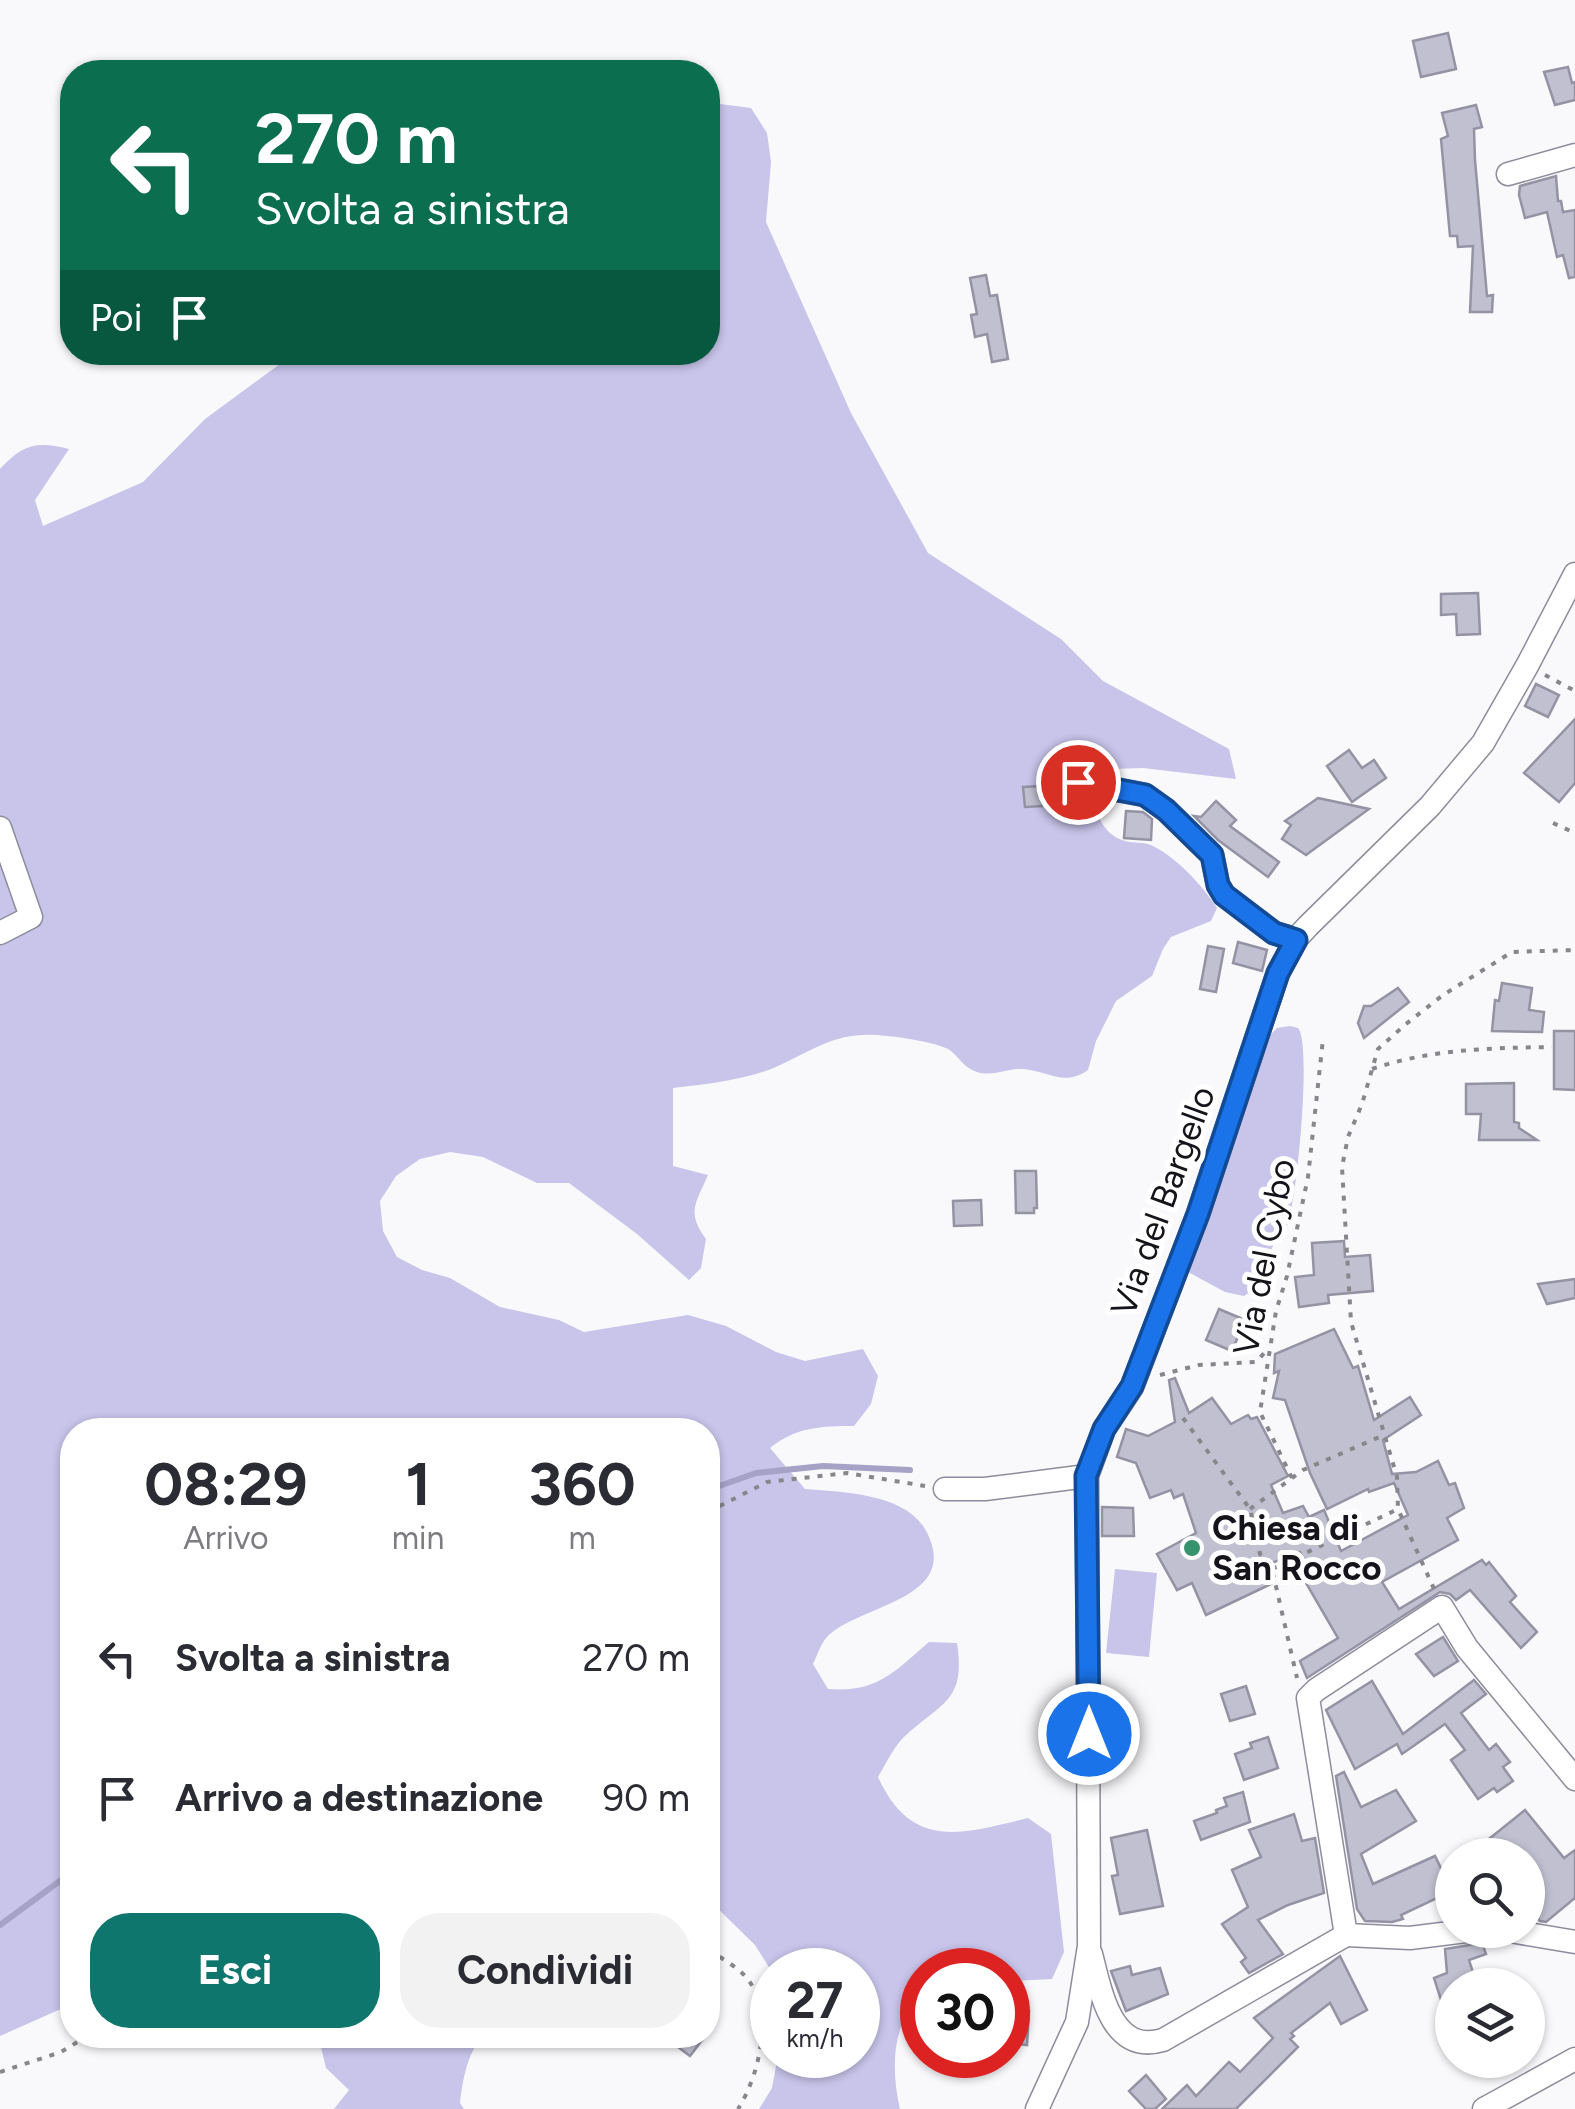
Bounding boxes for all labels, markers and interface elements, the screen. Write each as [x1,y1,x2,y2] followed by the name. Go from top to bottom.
[255,96,458,181] text: 270 m
[90,100,220,230] icon: left
[255,181,570,235] text: Svolta a sinistra
[162,290,217,345] icon: arrive
[90,295,142,341] text: Poi
[1036,740,1121,825] pin
[1051,755,1106,810] icon: arrive
[1102,1080,1224,1322] street label: Via del Bargello
[1224,1155,1304,1359] street label: Via del Cybo
[144,1448,308,1520] text: 08:29
[405,1448,431,1520] text: 1
[529,1448,636,1520] text: 360
[1212,1507,1382,1589] place label: Chiesa di San Rocco
[183,1519,269,1557] text: Arrivo
[392,1519,444,1557] text: min
[569,1519,596,1557] text: m
[1181,1537,1203,1559] marker: Chiesa di San Rocco
[90,1631,145,1686] icon: left
[175,1635,450,1681] text: Svolta a sinistra
[582,1635,690,1681] text: 270 m
[1037,1682,1141,1786] position arrow
[90,1771,145,1826] icon: arrive
[175,1775,543,1821] text: Arrivo a destinazione
[602,1775,690,1821] text: 90 m
[1435,1838,1545,2078] map controls
[1435,1838,1545,1948] button: search
[90,1913,380,2028] button: Esci
[400,1913,690,2028] button: Condividi
[900,1948,1030,2078] speed limit sign: 30
[1435,1968,1545,2078] button: layers
[787,1970,843,2031] text: 27
[786,2023,844,2053] text: km/h

